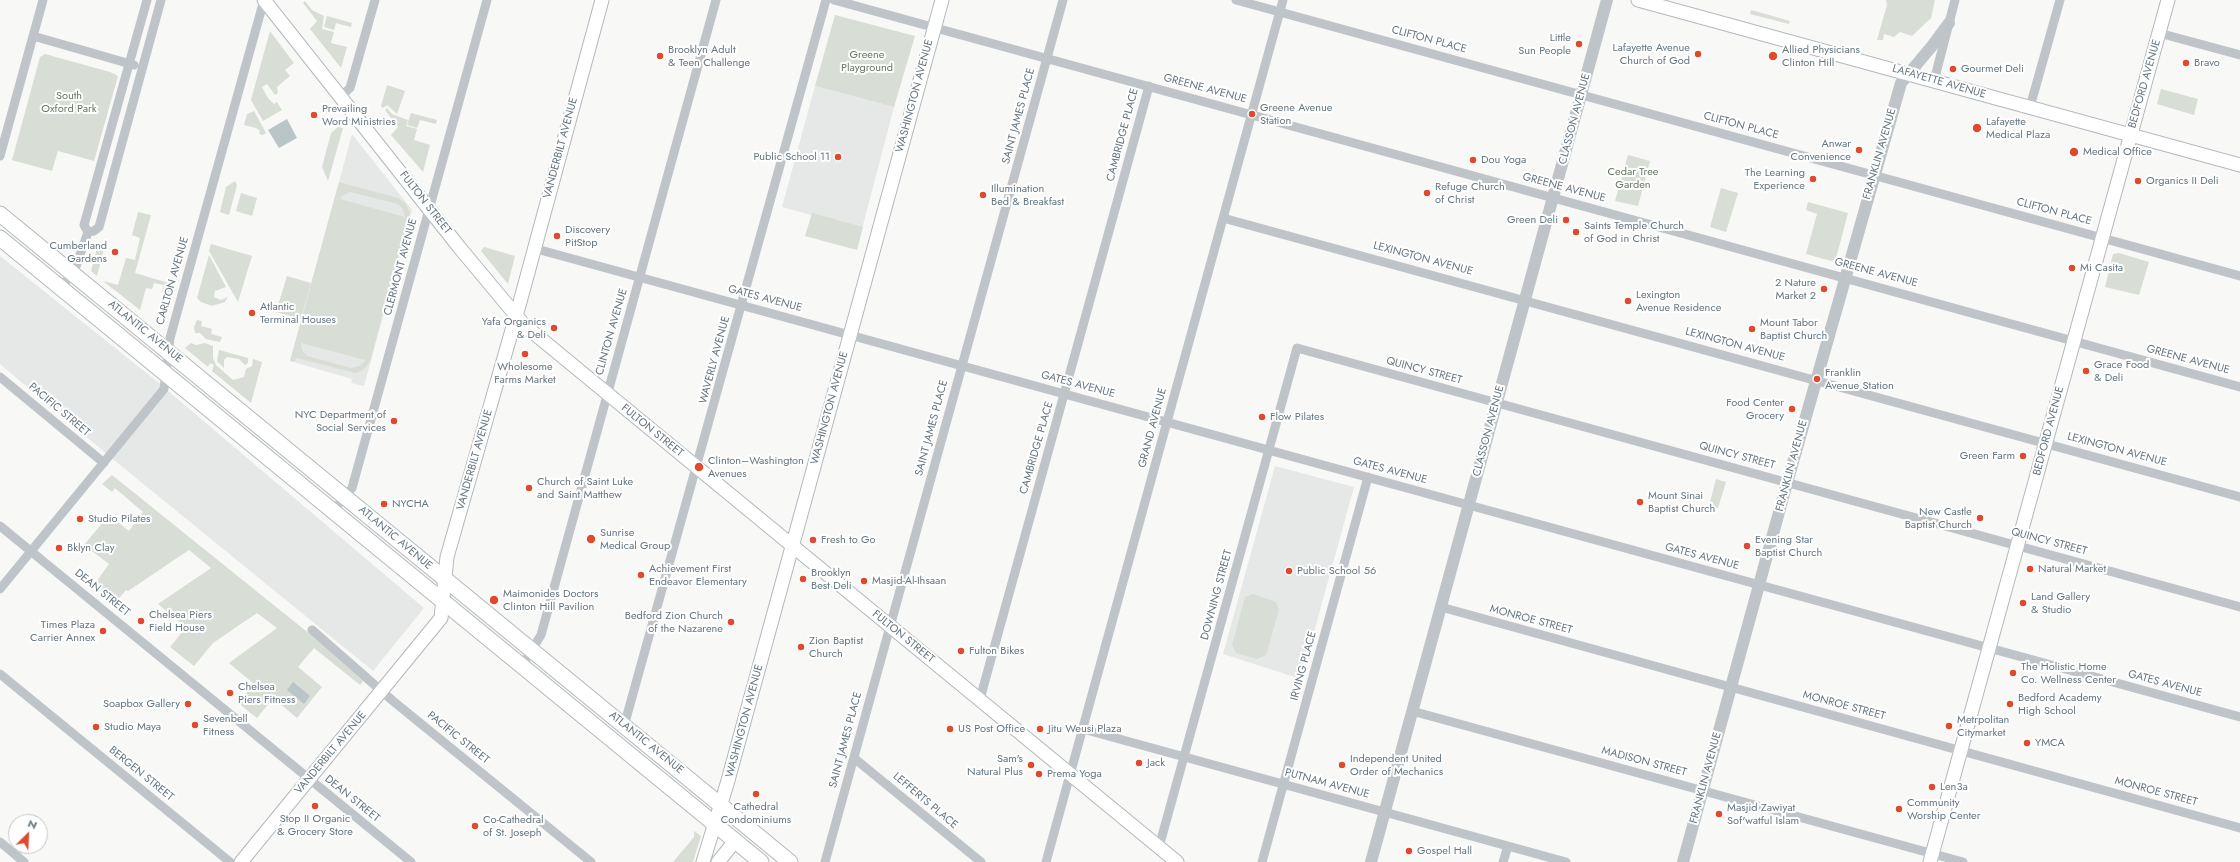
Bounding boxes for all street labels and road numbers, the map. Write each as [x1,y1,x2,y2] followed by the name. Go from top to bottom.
[1390,24,1468,56] street label: CLIFTON PLACE
[894,38,936,154] street label: WASHINGTON AVENUE
[2126,38,2164,130] street label: BEDFORD AVENUE
[1891,62,1987,102] street label: LAFAYETTE AVENUE
[1000,67,1038,165] street label: SAINT JAMES PLACE
[1162,72,1248,106] street label: GREENE AVENUE
[1557,72,1593,166] street label: CLASSON AVENUE
[1104,87,1142,183] street label: CAMBRIDGE PLACE
[541,96,581,200] street label: VANDERBILT AVENUE
[1861,107,1899,201] street label: FRANKLIN AVENUE
[1702,110,1780,142] street label: CLIFTON PLACE
[396,169,454,237] street label: FULTON STREET
[1521,171,1607,205] street label: GREENE AVENUE
[2015,196,2093,228] street label: CLIFTON PLACE
[382,217,420,317] street label: CLERMONT AVENUE
[154,235,192,327] street label: CARLTON AVENUE
[1372,239,1474,279] street label: LEXINGTON AVENUE
[1833,256,1919,290] street label: GREENE AVENUE
[727,283,803,315] street label: GATES AVENUE
[593,287,631,377] street label: CLINTON AVENUE
[105,298,185,366] street label: ATLANTIC AVENUE
[697,315,733,405] street label: WAVERLY AVENUE
[1684,325,1786,365] street label: LEXINGTON AVENUE
[2145,343,2231,377] street label: GREENE AVENUE
[809,350,851,466] street label: WASHINGTON AVENUE
[1385,355,1463,387] street label: QUINCY STREET
[1040,369,1116,401] street label: GATES AVENUE
[913,379,951,477] street label: SAINT JAMES PLACE
[26,381,92,439] street label: PACIFIC STREET
[1471,384,1507,478] street label: CLASSON AVENUE
[2031,385,2067,477] street label: BEDFORD AVENUE
[1136,387,1170,469] street label: GRAND AVENUE
[1017,400,1057,496] street label: CAMBRIDGE PLACE
[618,402,686,460] street label: FULTON STREET
[454,408,496,512] street label: VANDERBILT AVENUE
[1773,419,1811,513] street label: FRANKLIN AVENUE
[2066,430,2168,470] street label: LEXINGTON AVENUE
[1698,440,1776,472] street label: QUINCY STREET
[1352,455,1428,487] street label: GATES AVENUE
[355,503,435,573] street label: ATLANTIC AVENUE
[2010,526,2088,558] street label: QUINCY STREET
[1664,541,1740,573] street label: GATES AVENUE
[1199,548,1235,642] street label: DOWNING STREET
[72,567,132,619] street label: DEAN STREET
[1488,603,1574,637] street label: MONROE STREET
[869,608,937,666] street label: FULTON STREET
[1288,630,1320,702] street label: IRVING PLACE
[724,663,766,779] street label: WASHINGTON AVENUE
[2127,668,2203,700] street label: GATES AVENUE
[1801,689,1887,723] street label: MONROE STREET
[827,691,865,789] street label: SAINT JAMES PLACE
[293,709,369,797] street label: VANDERBILT AVENUE
[424,709,492,767] street label: PACIFIC STREET
[606,709,686,777] street label: ATLANTIC AVENUE
[1687,731,1725,825] street label: FRANKLIN AVENUE
[106,744,176,804] street label: BERGEN STREET
[1600,744,1688,780] street label: MADISON STREET
[1283,766,1371,802] street label: PUTNAM AVENUE
[890,770,960,832] street label: LEFFERTS PLACE
[322,773,382,825] street label: DEAN STREET
[2113,775,2199,809] street label: MONROE STREET

